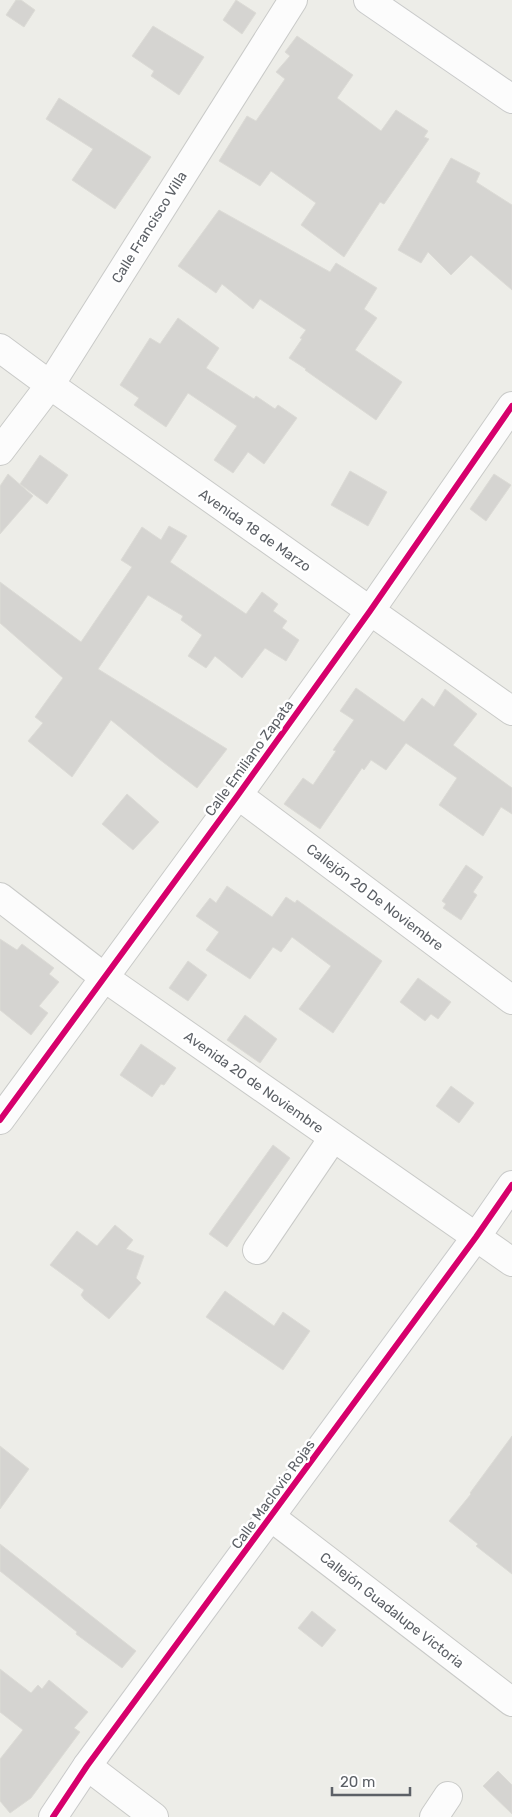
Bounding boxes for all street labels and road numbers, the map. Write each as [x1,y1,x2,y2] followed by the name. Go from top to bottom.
[108,168,191,286] street label: Calle Francisco Villa
[195,485,314,575] street label: Avenida 18 de Marzo
[202,697,297,820] street label: Calle Emiliano Zapata
[303,840,447,955] street label: Callejón 20 De Noviembre
[181,1028,327,1137] street label: Avenida 20 de Noviembre
[228,1436,319,1552] street label: Calle Maclovio Rojas
[316,1549,467,1672] street label: Callejón Guadalupe Victoria

